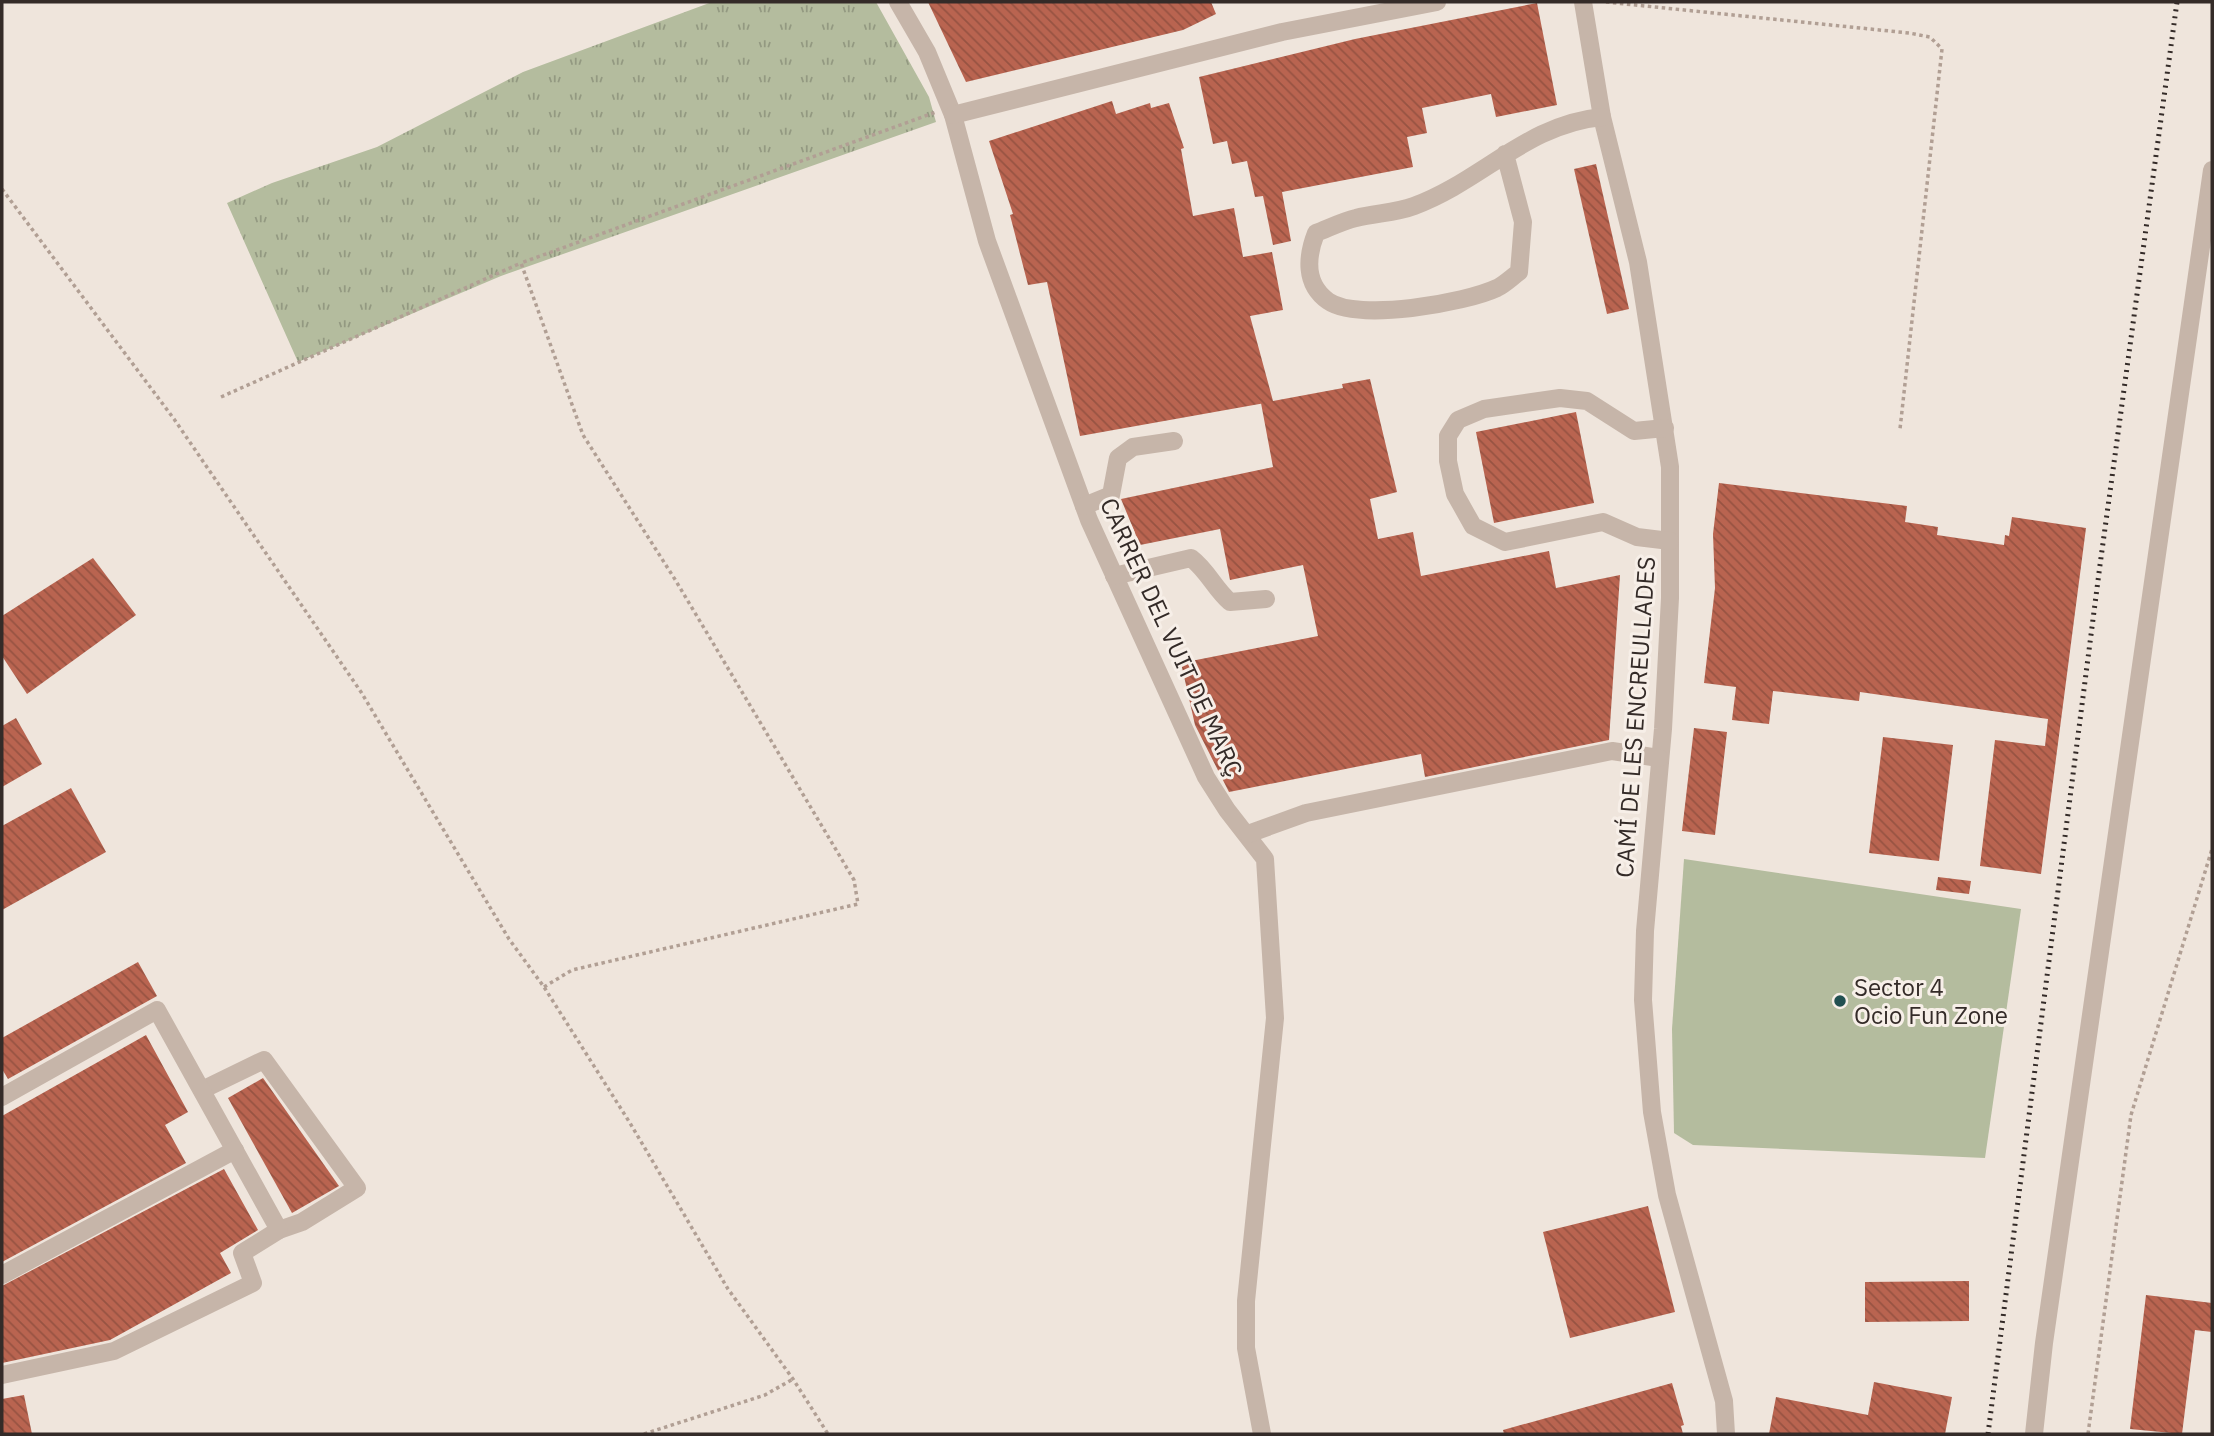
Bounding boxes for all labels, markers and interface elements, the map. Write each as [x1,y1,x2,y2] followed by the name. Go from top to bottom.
[1093,492,1251,782] street label: CARRER DEL VUIT DE MARÇ
[1608,555,1662,879] street label: CAMÍ DE LES ENCREULLADES
[1854,971,2008,1031] place label: Sector 4 Ocio Fun Zone
[1832,993,1848,1009] marker: Sector 4 Ocio Fun Zone

